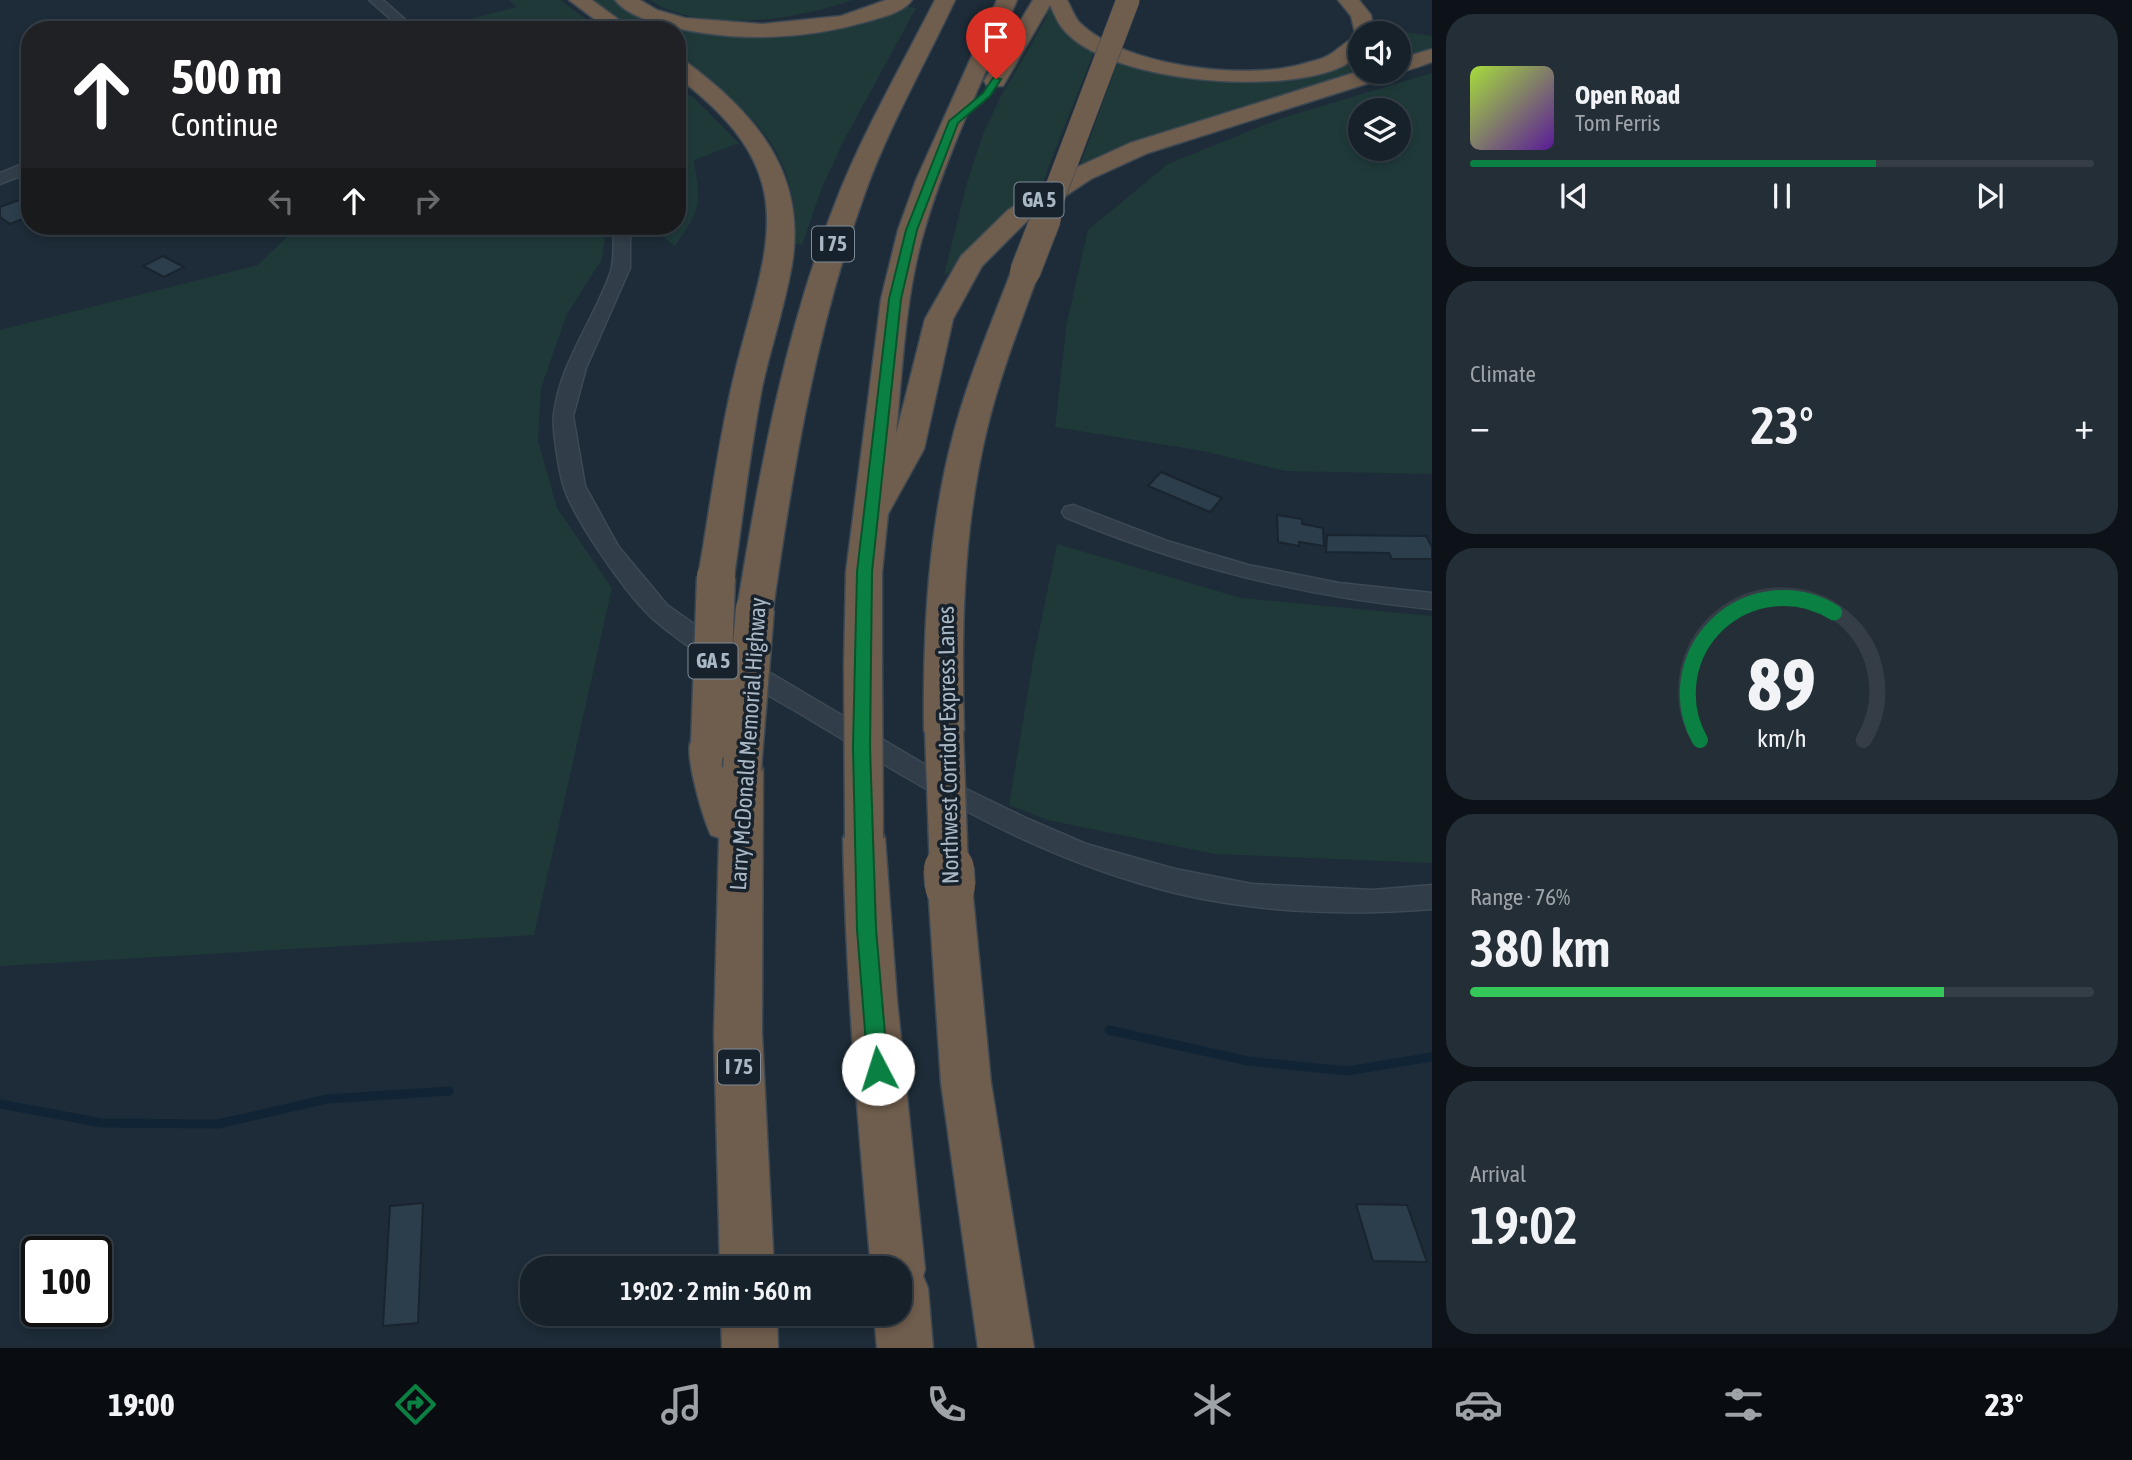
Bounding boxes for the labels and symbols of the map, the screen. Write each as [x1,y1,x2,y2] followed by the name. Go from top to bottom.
[966,7,1026,79] pin
[1014,182,1064,218] road number: GA 5
[812,226,854,262] road number: I 75
[725,597,771,891] street label: Larry McDonald Memorial Highway
[933,606,963,884] street label: Northwest Corridor Express Lanes
[688,644,738,678] road number: GA 5
[841,1032,915,1106] position arrow
[718,1050,760,1084] road number: I 75
[21,1236,112,1327] speed limit sign: 100

